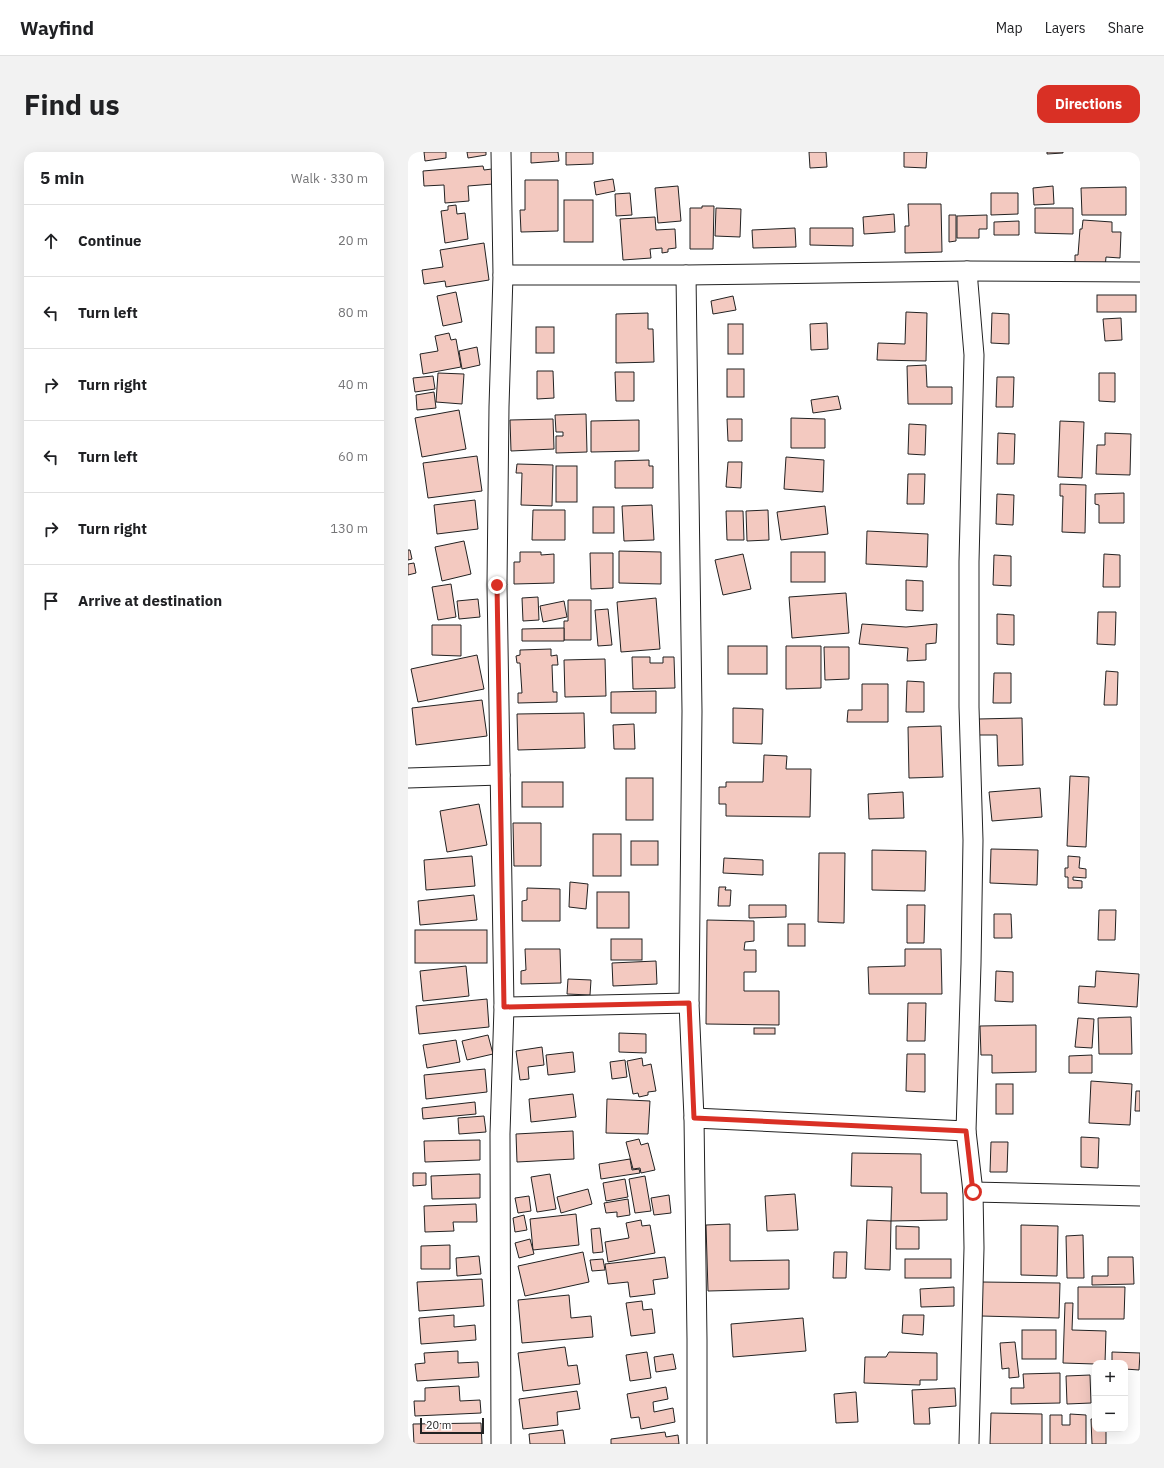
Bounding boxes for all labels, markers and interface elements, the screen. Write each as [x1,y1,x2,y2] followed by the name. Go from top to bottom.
[20,16,94,40] text: Wayfind
[996,19,1023,37] text: Map
[1045,19,1086,37] text: Layers
[1108,19,1144,37] text: Share
[1037,85,1140,123] button: Directions
[24,86,120,123] text: Find us
[40,167,84,189] text: 5 min
[291,170,368,187] text: Walk · 330 m
[40,230,62,252] icon: ahead
[78,231,142,250] text: Continue
[338,232,368,249] text: 20 m
[40,302,62,324] icon: left
[78,303,138,322] text: Turn left
[338,304,368,321] text: 80 m
[40,374,62,396] icon: right
[78,375,147,394] text: Turn right
[338,376,368,393] text: 40 m
[40,446,62,468] icon: left
[78,447,138,466] text: Turn left
[338,448,368,465] text: 60 m
[40,518,62,540] icon: right
[78,519,147,538] text: Turn right
[330,520,368,537] text: 130 m
[488,576,506,594] route end
[40,590,62,612] icon: arrive
[78,591,222,610] text: Arrive at destination
[964,1183,982,1201] route start
[1092,1360,1128,1432] map controls
[1092,1360,1128,1396] button: +
[1092,1396,1128,1432] button: −
[420,1416,484,1435] scale bar
[426,1418,451,1432] text: 20 m

